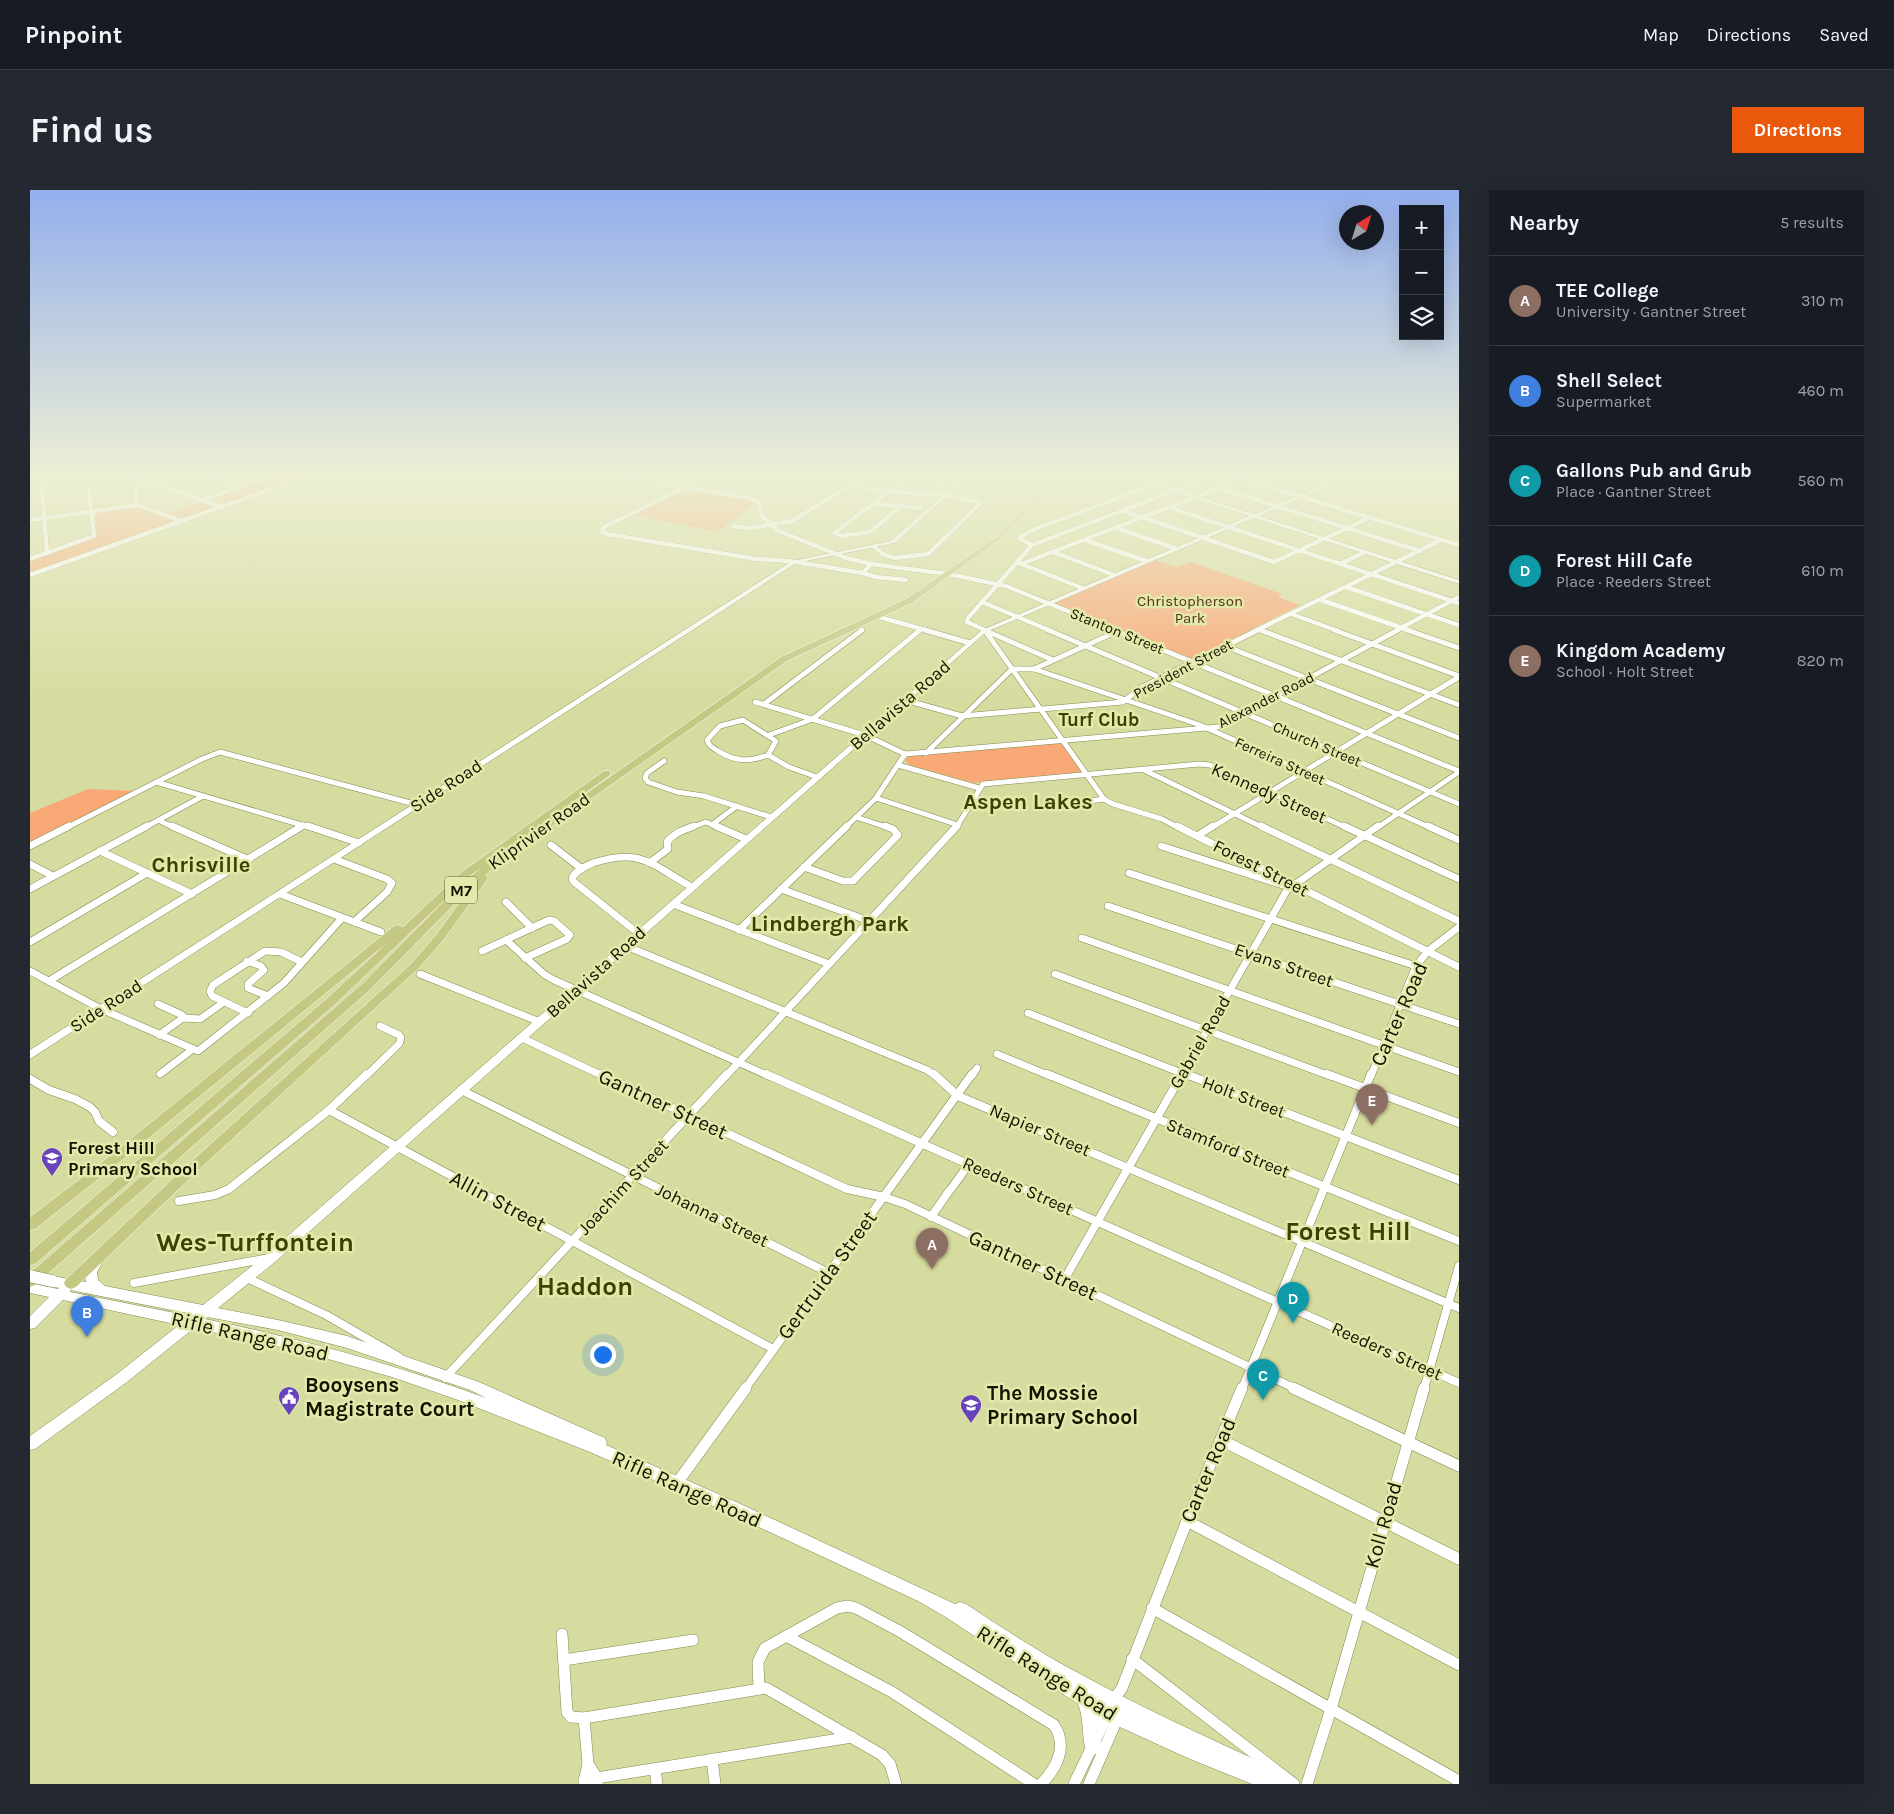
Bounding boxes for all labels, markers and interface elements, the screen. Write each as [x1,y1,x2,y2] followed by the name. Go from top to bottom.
[25,21,122,49] text: Pinpoint
[1643,24,1679,46] text: Map
[1707,24,1791,46] text: Directions
[1819,24,1869,46] text: Saved
[1732,107,1864,153] button: Directions
[30,110,153,151] text: Find us
[1339,205,1384,250] north arrow
[1399,205,1444,340] map controls
[1399,205,1444,250] button: +
[1509,211,1579,235] text: Nearby
[1780,213,1844,232] text: 5 results
[1399,250,1444,295] button: −
[1556,280,1659,302] text: TEE College
[1520,291,1530,310] text: A
[1801,291,1844,310] text: 310 m
[1399,295,1444,340] button: layers
[1556,302,1746,321] text: University · Gantner Street
[1556,370,1662,392] text: Shell Select
[1520,381,1530,400] text: B
[1798,381,1844,400] text: 460 m
[1556,392,1652,411] text: Supermarket
[1556,460,1752,482] text: Gallons Pub and Grub
[1520,471,1530,490] text: C
[1798,471,1844,490] text: 560 m
[1556,482,1711,501] text: Place · Gantner Street
[1556,550,1693,572] text: Forest Hill Cafe
[1520,561,1530,580] text: D
[1801,561,1844,580] text: 610 m
[1556,572,1711,591] text: Place · Reeders Street
[1137,592,1243,627] park label: Christopherson Park
[1067,604,1167,658] street label: Stanton Street
[1130,635,1236,703] street label: President Street
[1556,640,1725,662] text: Kingdom Academy
[1520,651,1530,670] text: E
[1797,651,1844,670] text: 820 m
[845,655,955,755] street label: Bellavista Road
[1556,662,1694,681] text: School · Holt Street
[1215,668,1317,732] street label: Alexander Road
[1058,709,1140,731] district label: Turf Club
[1270,717,1364,771] street label: Church Street
[1232,733,1328,789] street label: Ferreira Street
[406,754,486,818] street label: Side Road
[1208,758,1330,828] street label: Kennedy Street
[484,788,594,874] street label: Kliprivier Road
[963,789,1093,815] district label: Aspen Lakes
[1209,834,1313,902] street label: Forest Street
[152,852,250,878] district label: Chrisville
[445,876,477,904] road number: M7
[751,911,909,937] district label: Lindbergh Park
[542,921,650,1023] street label: Bellavista Road
[1232,938,1337,992] street label: Evans Street
[1365,958,1433,1070] street label: Carter Road
[66,974,146,1038] street label: Side Road
[1164,991,1236,1093] street label: Gabriel Road
[595,1064,731,1144] street label: Gantner Street
[1199,1071,1289,1123] street label: Holt Street
[1356,1084,1388,1125] pin: E
[986,1099,1094,1161] street label: Napier Street
[1163,1113,1293,1183] street label: Stamford Street
[573,1134,673,1240] street label: Joachim Street
[68,1137,198,1180] place label: Forest Hill Primary School
[40,1146,64,1177] school or university icon: Forest Hill Primary School
[959,1152,1077,1220] street label: Reeders Street
[446,1166,550,1236] street label: Allin Street
[652,1178,772,1252] street label: Johanna Street
[772,1206,882,1344] street label: Gertruida Street
[1285,1216,1411,1247] district label: Forest Hill
[965,1225,1101,1305] street label: Gantner Street
[156,1227,354,1258] district label: Wes-Turffontein
[916,1228,948,1269] pin: A
[537,1271,633,1302] district label: Haddon
[1277,1282,1309,1323] pin: D
[71,1296,103,1337] pin: B
[169,1306,331,1366] street label: Rifle Range Road
[1328,1317,1446,1385] street label: Reeders Street
[590,1342,616,1368] your location
[1247,1359,1279,1400] pin: C
[305,1373,474,1421] place label: Booysens Magistrate Court
[987,1381,1138,1429] place label: The Mossie Primary School
[277,1385,301,1416] public building icon: Booysens Magistrate Court
[959,1393,983,1424] school or university icon: The Mossie Primary School
[1175,1414,1241,1526] street label: Carter Road
[609,1445,765,1533] street label: Rifle Range Road
[1359,1479,1407,1571] street label: Koll Road
[972,1620,1122,1726] street label: Rifle Range Road

